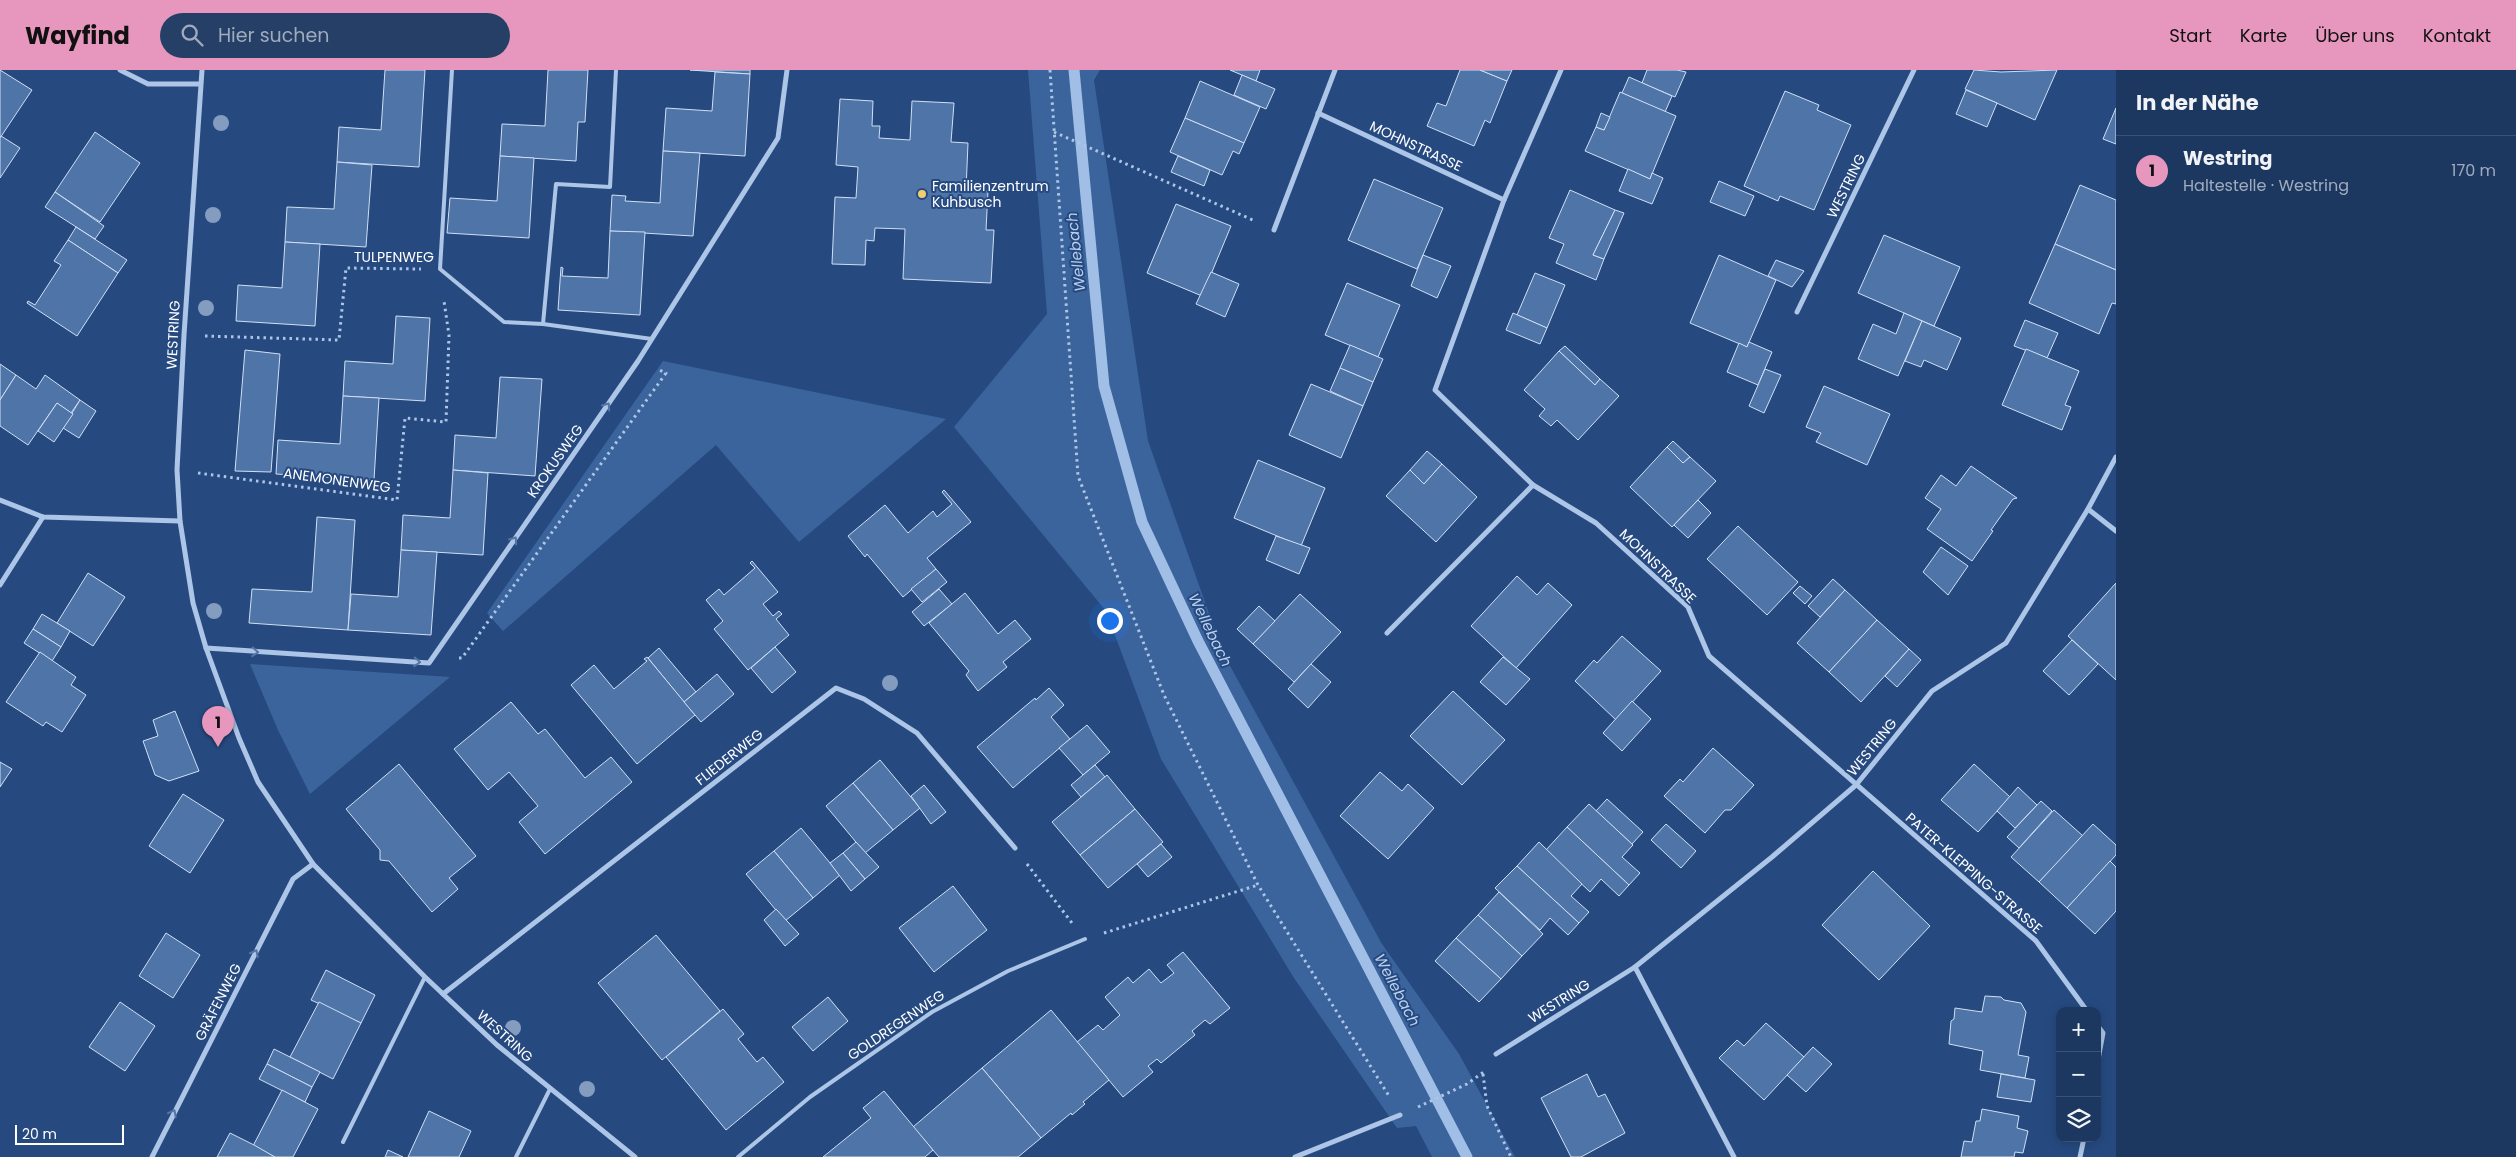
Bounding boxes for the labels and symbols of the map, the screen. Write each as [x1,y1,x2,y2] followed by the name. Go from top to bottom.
[1366,116,1466,176] street label: MOHNSTRASSE
[1822,150,1870,222] street label: WESTRING
[932,176,1049,212] place label: Familienzentrum Kuhbusch
[916,188,928,200] marker: Familienzentrum Kuhbusch
[1061,211,1090,293] water label: Wellebach
[354,247,434,267] street label: TULPENWEG
[161,300,185,370] street label: WESTRING
[601,402,610,412] one-way arrow
[522,420,588,502] street label: KROKUSWEG
[282,463,392,497] street label: ANEMONENWEG
[1615,524,1701,608] street label: MOHNSTRASSE
[508,536,517,545] one-way arrow
[1184,589,1237,670] water label: Wellebach
[1097,608,1123,634] your location
[251,646,259,657] one-way arrow
[413,657,421,668] one-way arrow
[202,706,234,747] pin: 1
[1842,714,1902,780] street label: WESTRING
[691,724,767,790] street label: FLIEDERWEG
[1901,808,2047,938] street label: PATER-KLEPPING-STRASSE
[249,949,259,958] one-way arrow
[1369,950,1425,1030] water label: Wellebach
[190,960,246,1044] street label: GRÄFENWEG
[1524,974,1594,1028] street label: WESTRING
[843,985,949,1065] street label: GOLDREGENWEG
[473,1005,538,1067] street label: WESTRING
[167,1109,177,1118] one-way arrow
[15,1122,124,1145] scale bar

